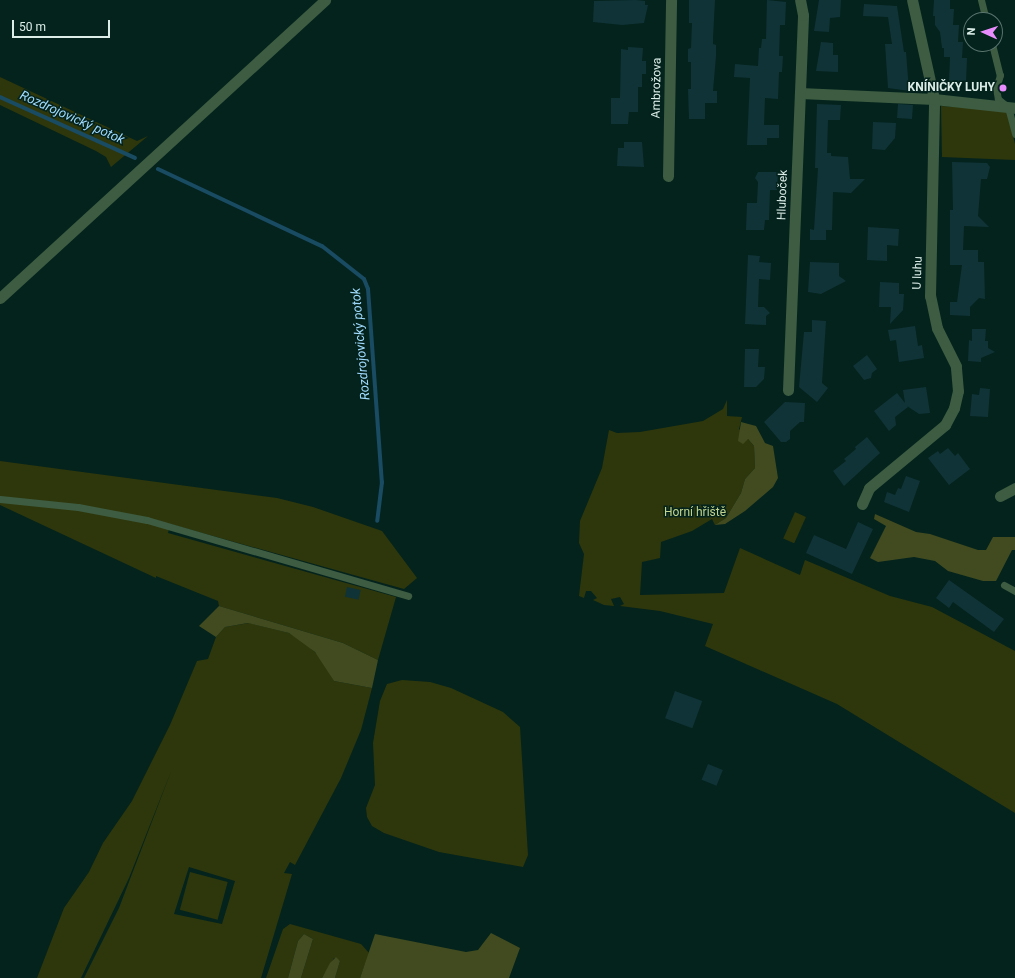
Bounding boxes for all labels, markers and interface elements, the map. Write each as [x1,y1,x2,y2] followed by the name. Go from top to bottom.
[14,12,112,38] scale bar
[963,12,1003,52] north arrow
[19,20,46,34] text: 50 m
[965,27,978,36] text: N
[649,58,665,118] street label: Ambrožova
[908,81,995,95] place label: KNÍNIČKY LUHY
[998,83,1008,93] marker: KNÍNIČKY LUHY
[17,88,127,148] water label: Rozdrojovický potok
[775,170,791,220] street label: Hluboček
[910,256,926,290] street label: U luhu
[348,287,374,401] water label: Rozdrojovický potok
[664,506,726,520] park label: Horní hřiště

